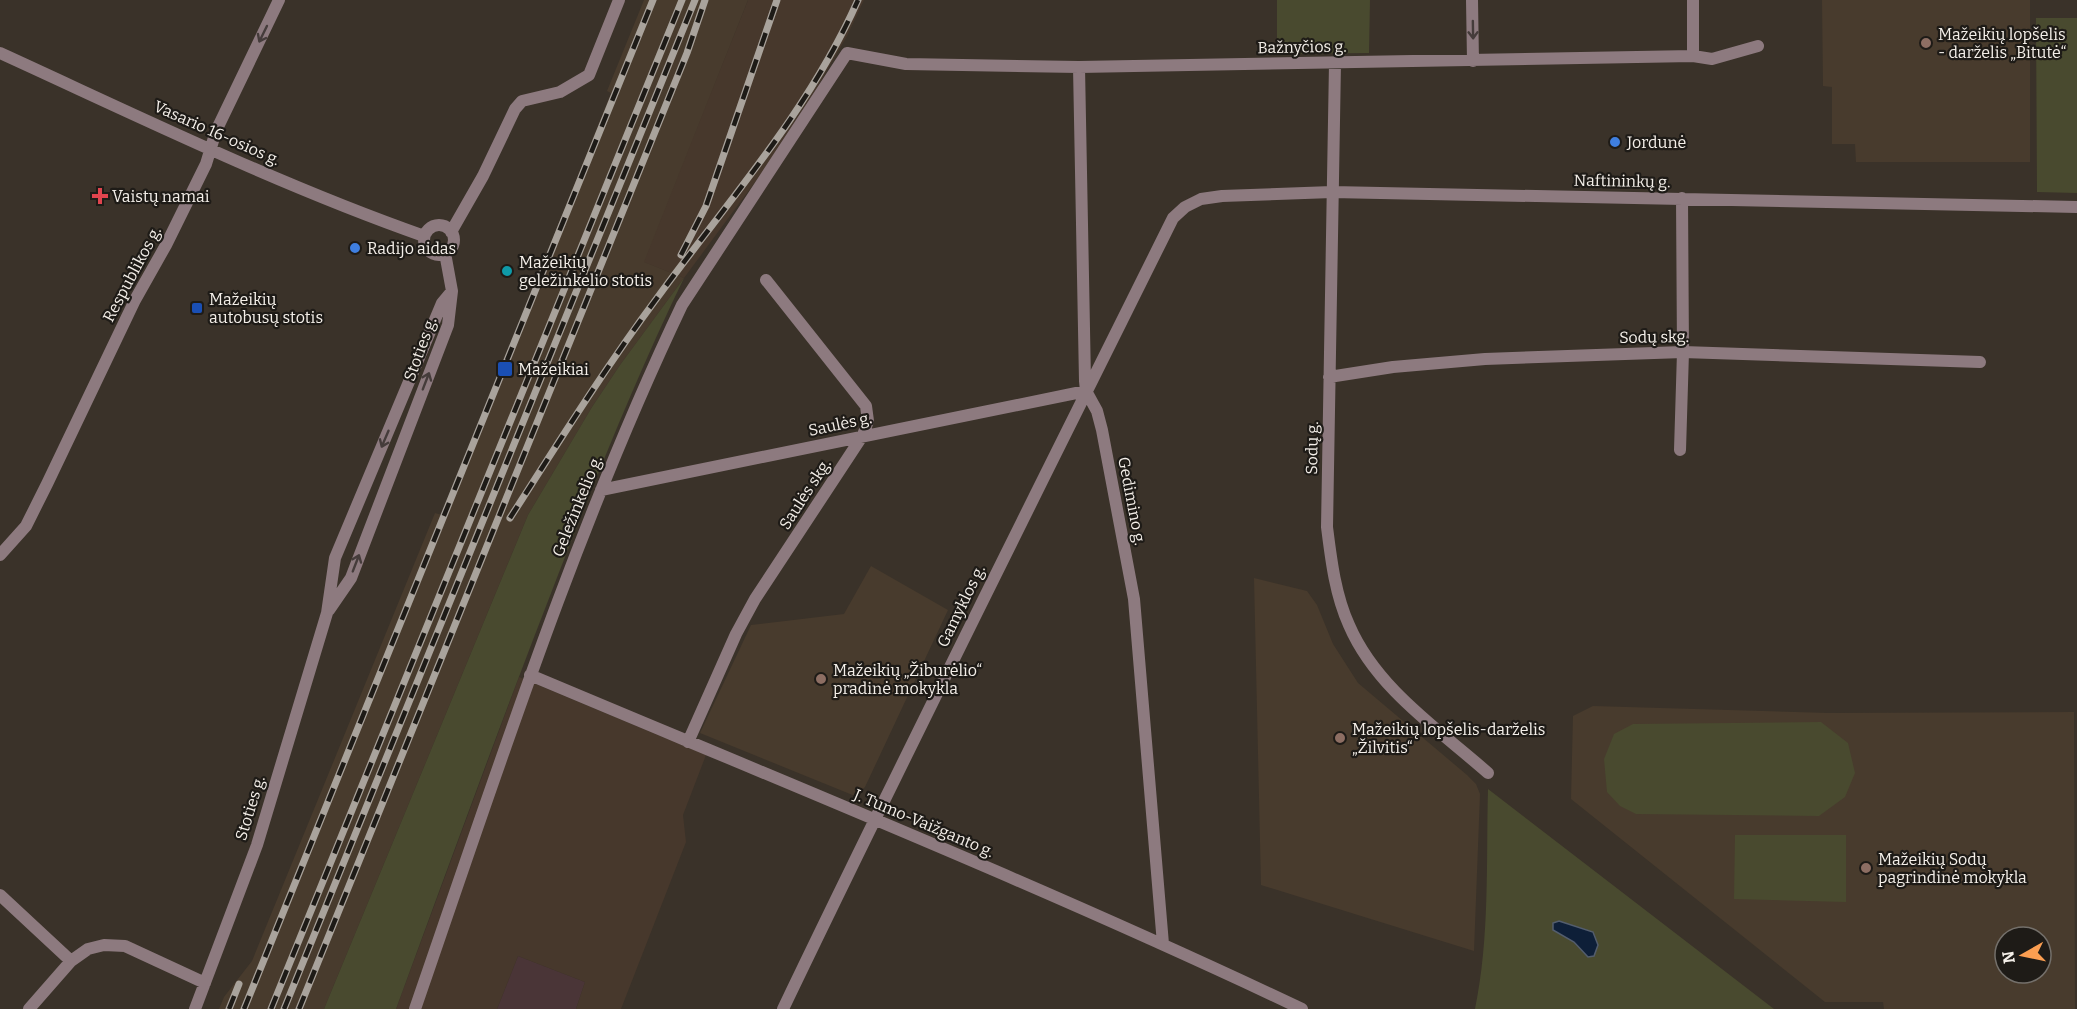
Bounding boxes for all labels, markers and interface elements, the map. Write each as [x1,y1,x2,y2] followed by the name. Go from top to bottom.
[1467,20,1479,40] one-way arrow
[257,24,269,42] one-way arrow
[1938,25,2067,62] place label: Mažeikių lopšelis - darželis „Bitutė“
[1919,36,1933,50] marker: Mažeikių lopšelis - darželis „Bitutė“
[1257,37,1347,57] street label: Bažnyčios g.
[151,97,283,169] street label: Vasario 16-osios g.
[1626,133,1686,152] place label: Jordunė
[1608,135,1622,149] marker: Jordunė
[1573,171,1671,191] street label: Naftininkų g.
[112,187,210,206] place label: Vaistų namai
[93,189,107,203] marker: Vaistų namai
[99,223,165,325] street label: Respublikos g.
[367,239,456,258] place label: Radijo aidas
[348,241,362,255] marker: Radijo aidas
[519,253,652,290] place label: Mažeikių geležinkelio stotis
[500,264,514,278] marker: Mažeikių geležinkelio stotis
[209,290,323,327] place label: Mažeikių autobusų stotis
[190,301,204,315] marker: Mažeikių autobusų stotis
[400,314,440,384] street label: Stoties g.
[1619,327,1689,347] street label: Sodų skg.
[496,360,514,378] marker: Mažeikiai
[518,360,589,379] place label: Mažeikiai
[422,372,433,391] one-way arrow
[807,408,873,440] street label: Saulės g.
[1302,421,1322,475] street label: Sodų g.
[379,430,390,448] one-way arrow
[548,452,606,560] street label: Geležinkelio g.
[775,455,835,533] street label: Saulės skg.
[1114,455,1150,547] street label: Gedimino g.
[352,554,363,573] one-way arrow
[933,562,989,650] street label: Gamyklos g.
[833,661,982,698] place label: Mažeikių „Žiburėlio“ pradinė mokykla
[814,672,828,686] marker: Mažeikių „Žiburėlio“ pradinė mokykla
[1352,720,1546,757] place label: Mažeikių lopšelis-darželis „Žilvitis“
[1333,731,1347,745] marker: Mažeikių lopšelis-darželis „Žilvitis“
[231,773,269,843] street label: Stoties g.
[850,784,997,861] street label: J. Tumo-Vaižganto g.
[1878,850,2027,887] place label: Mažeikių Sodų pagrindinė mokykla
[1859,861,1873,875] marker: Mažeikių Sodų pagrindinė mokykla
[1993,925,2053,985] north arrow
[1998,950,2019,965] text: N

